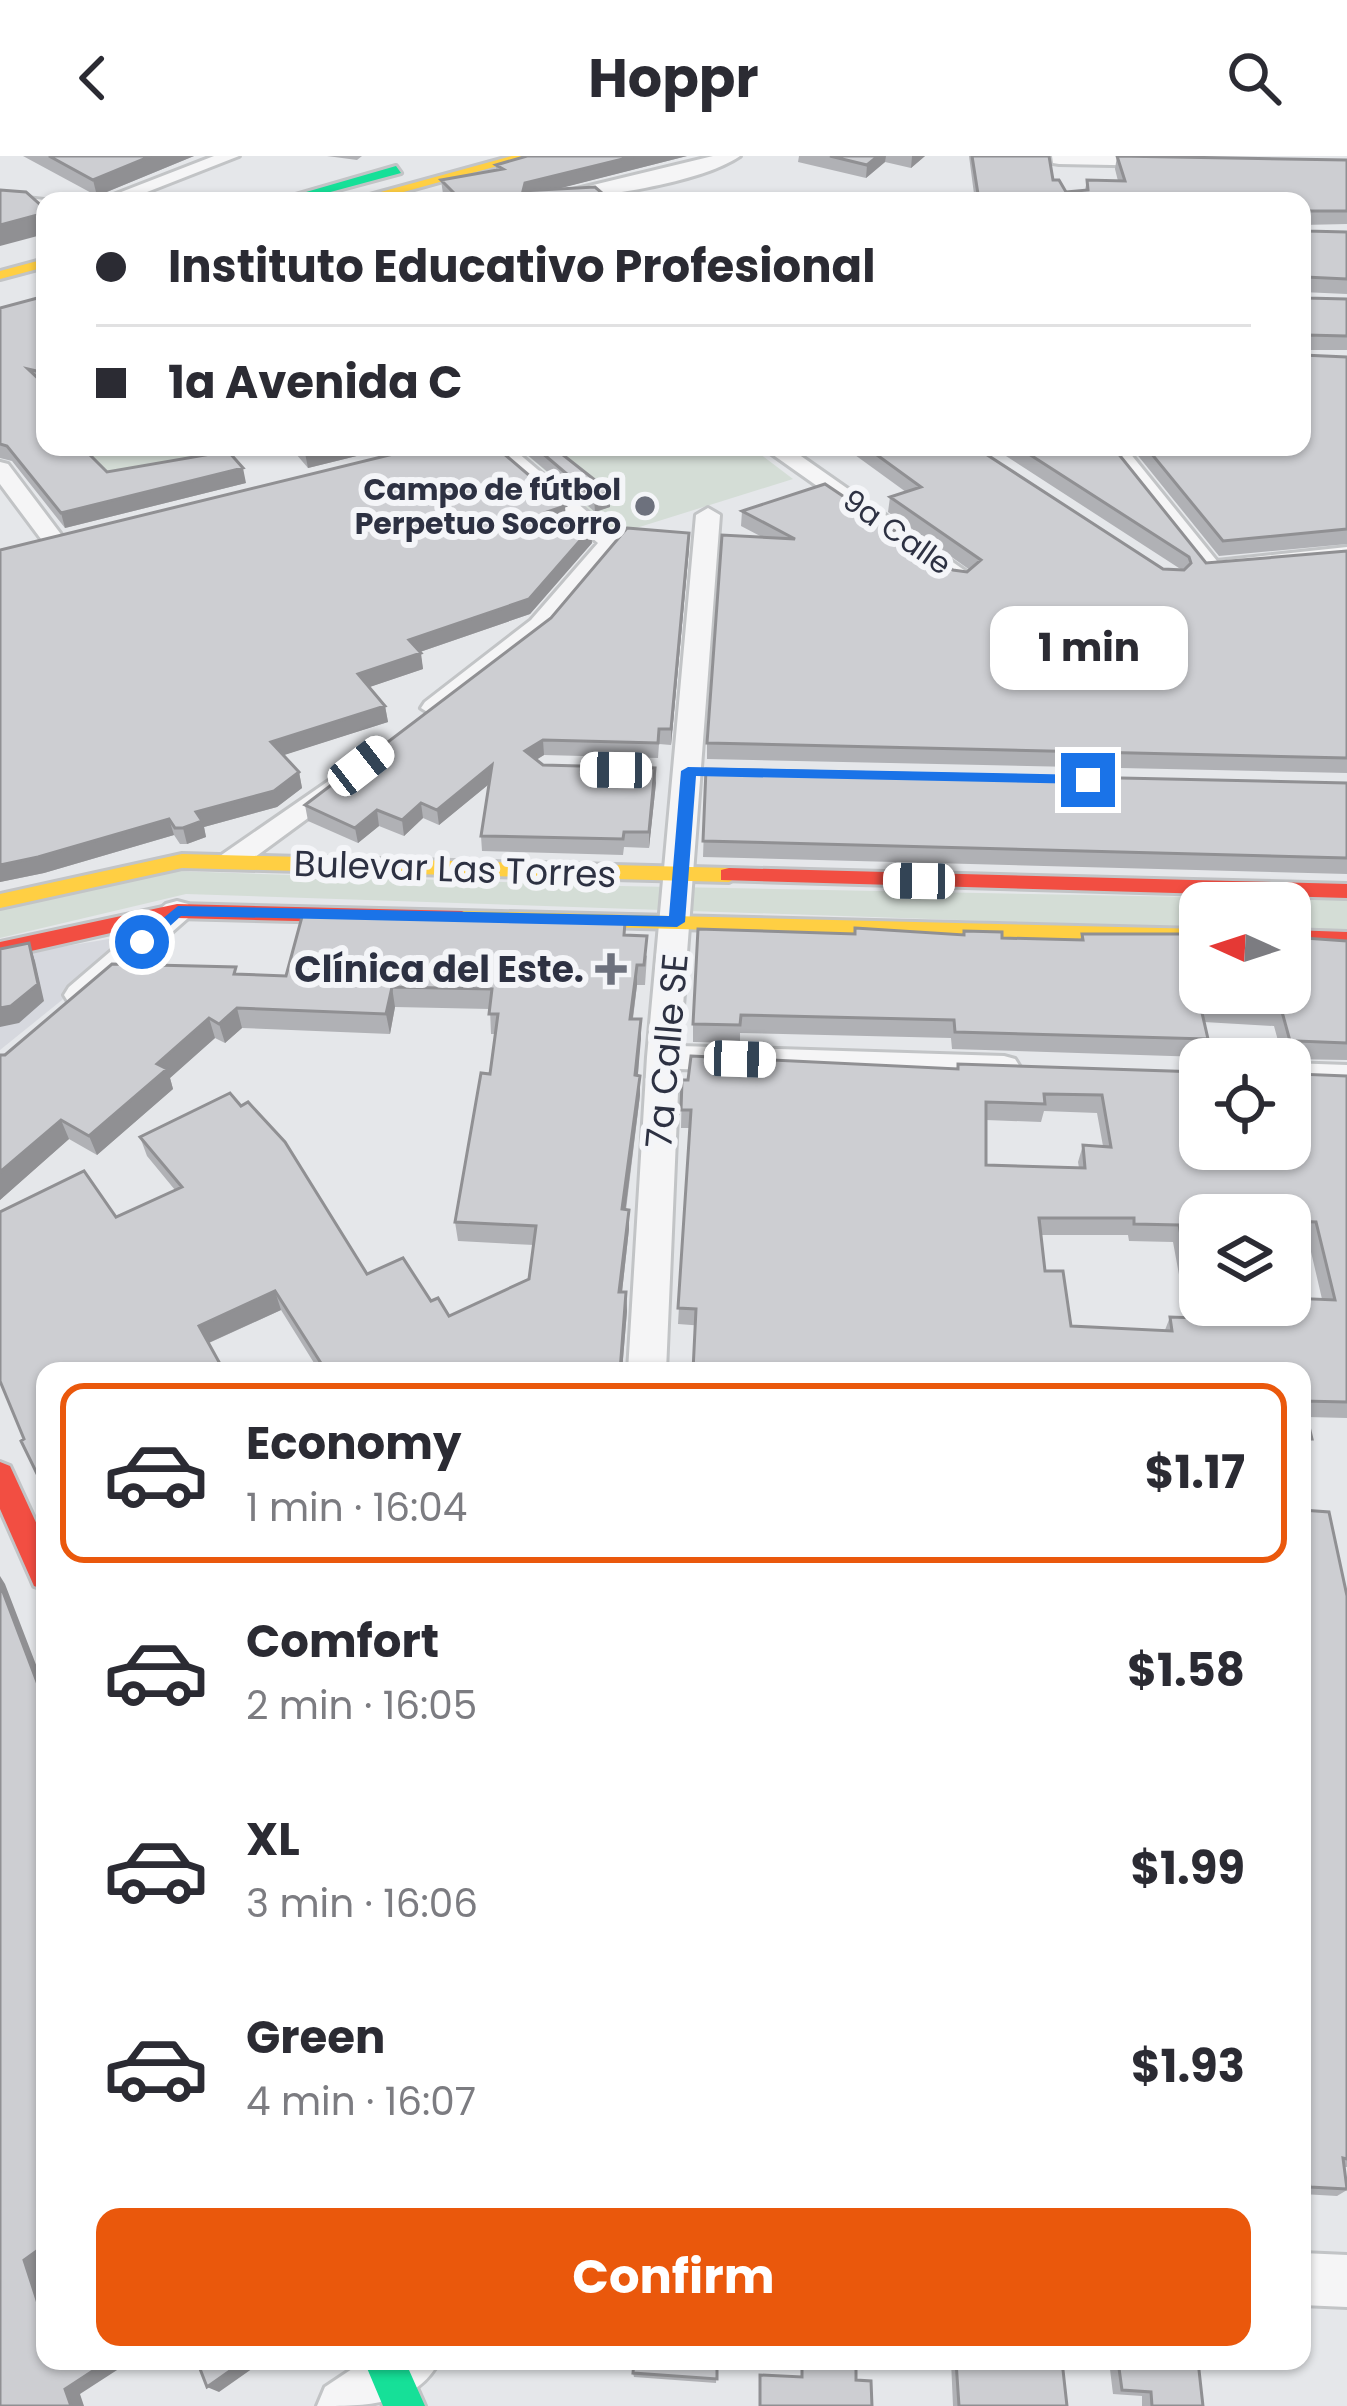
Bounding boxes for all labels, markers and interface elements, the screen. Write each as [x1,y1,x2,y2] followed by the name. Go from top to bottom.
[588,40,759,116] text: Hoppr
[60,45,126,111] icon: back
[1221,45,1287,111] icon: search
[168,235,875,298] text: Instituto Educativo Profesional
[168,351,463,414] text: 1a Avenida C
[355,468,621,545] place label: Campo de fútbol Perpetuo Socorro
[834,479,960,585] street label: 9a Calle
[632,493,658,519] marker: Campo de fútbol Perpetuo Socorro
[989,606,1187,690] callout: 1 min
[1038,620,1140,675] text: 1 min
[322,730,400,802] car
[580,751,652,789] car
[1061,753,1115,807] route end
[293,838,617,900] street label: Bulevar Las Torres
[883,862,955,900] car
[1179,882,1311,1014] north arrow
[1179,882,1311,1326] map controls
[115,915,169,969] route start
[294,944,584,995] place label: Clínica del Este.
[633,952,701,1150] street label: 7a Calle SE
[595,953,627,985] marker: Clínica del Este.
[1179,1038,1311,1170] button: locate
[703,1040,777,1078] car
[1179,1194,1311,1326] button: layers
[246,1412,461,1475] text: Economy
[102,1419,210,1527] icon: car
[1145,1441,1245,1504] text: $1.17
[246,1480,467,1535] text: 1 min · 16:04
[246,1610,439,1673] text: Comfort
[102,1617,210,1725] icon: car
[1127,1639,1245,1702] text: $1.58
[246,1678,477,1733] text: 2 min · 16:05
[246,1808,300,1871] text: XL
[102,1815,210,1923] icon: car
[1130,1837,1245,1900] text: $1.99
[246,1876,478,1931] text: 3 min · 16:06
[246,2006,385,2069] text: Green
[102,2013,210,2121] icon: car
[1131,2035,1245,2098] text: $1.93
[246,2074,476,2129] text: 4 min · 16:07
[96,2208,1251,2346] button: Confirm

